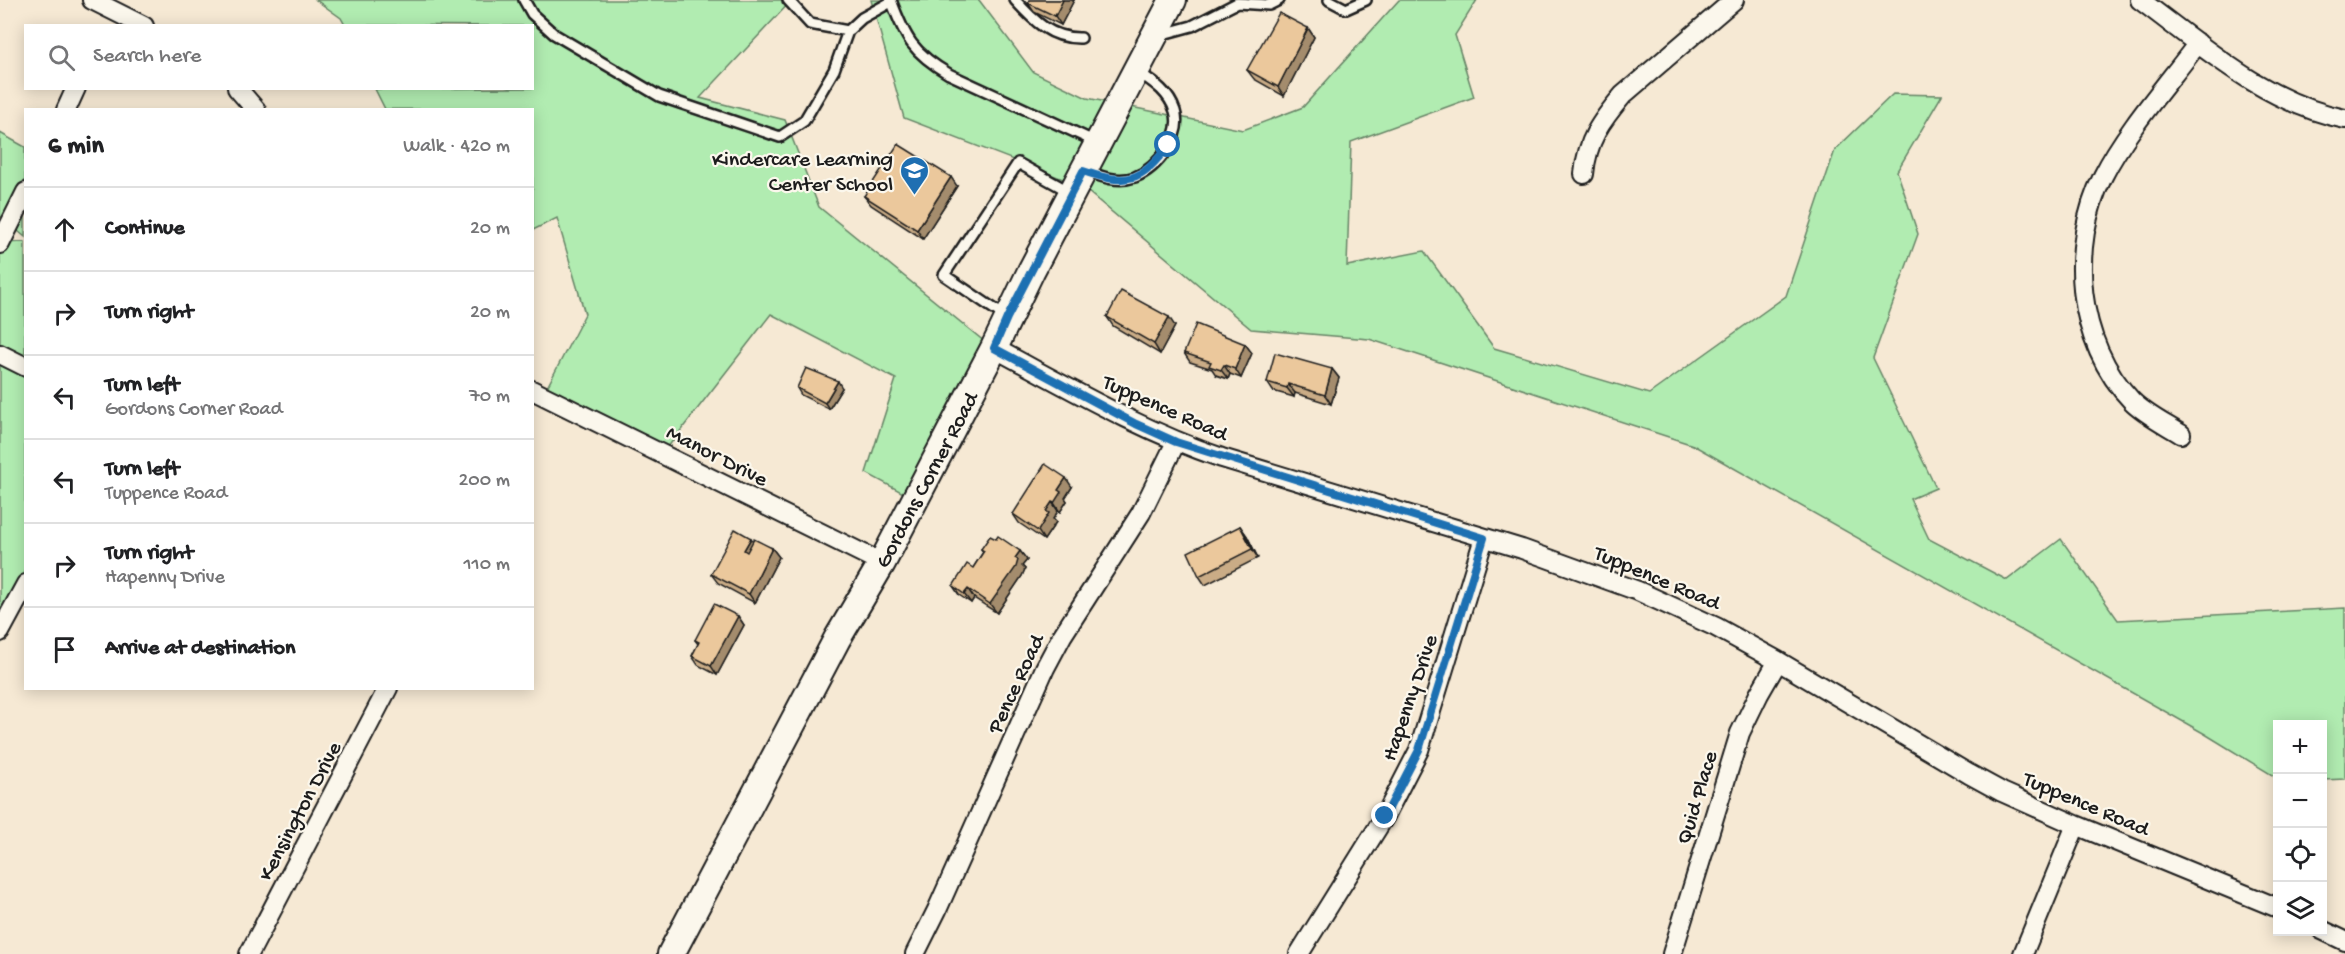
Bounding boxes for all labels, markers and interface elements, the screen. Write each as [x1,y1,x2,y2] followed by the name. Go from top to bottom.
[24,24,534,90] search box
[45,41,78,74] icon: search
[93,44,201,70] text: Search here
[1154,131,1180,157] route start
[48,132,104,163] text: 6 min
[403,136,510,159] text: Walk · 420 m
[712,148,893,199] place label: Kindercare Learning Center School
[898,154,930,196] school or university icon: Kindercare Learning Center School
[48,213,81,246] icon: ahead
[105,216,185,242] text: Continue
[470,218,510,241] text: 20 m
[48,297,81,330] icon: right
[105,300,193,326] text: Turn right
[470,302,510,325] text: 20 m
[1096,370,1233,450] street label: Tuppence Road
[105,373,179,399] text: Turn left
[48,381,81,414] icon: left
[469,386,510,409] text: 70 m
[871,387,987,573] street label: Gordons Corner Road
[105,399,282,422] text: Gordons Corner Road
[661,421,772,494] street label: Manor Drive
[105,457,179,483] text: Turn left
[48,465,81,498] icon: left
[459,470,510,493] text: 200 m
[105,483,227,506] text: Tuppence Road
[105,541,193,567] text: Turn right
[1588,541,1725,619] street label: Tuppence Road
[48,549,81,582] icon: right
[464,554,510,577] text: 110 m
[105,567,225,590] text: Hapenny Drive
[983,629,1053,739] street label: Pence Road
[1378,631,1446,765] street label: Hapenny Drive
[48,633,81,666] icon: arrive
[105,636,295,662] text: Arrive at destination
[2273,720,2327,936] map controls
[2273,720,2327,774] button: +
[254,737,349,886] street label: Kensington Drive
[1672,748,1725,848] street label: Quid Place
[2017,767,2154,845] street label: Tuppence Road
[2273,774,2327,828] button: −
[1371,802,1397,828] route end
[2273,828,2327,882] button: locate
[2273,882,2327,936] button: layers

